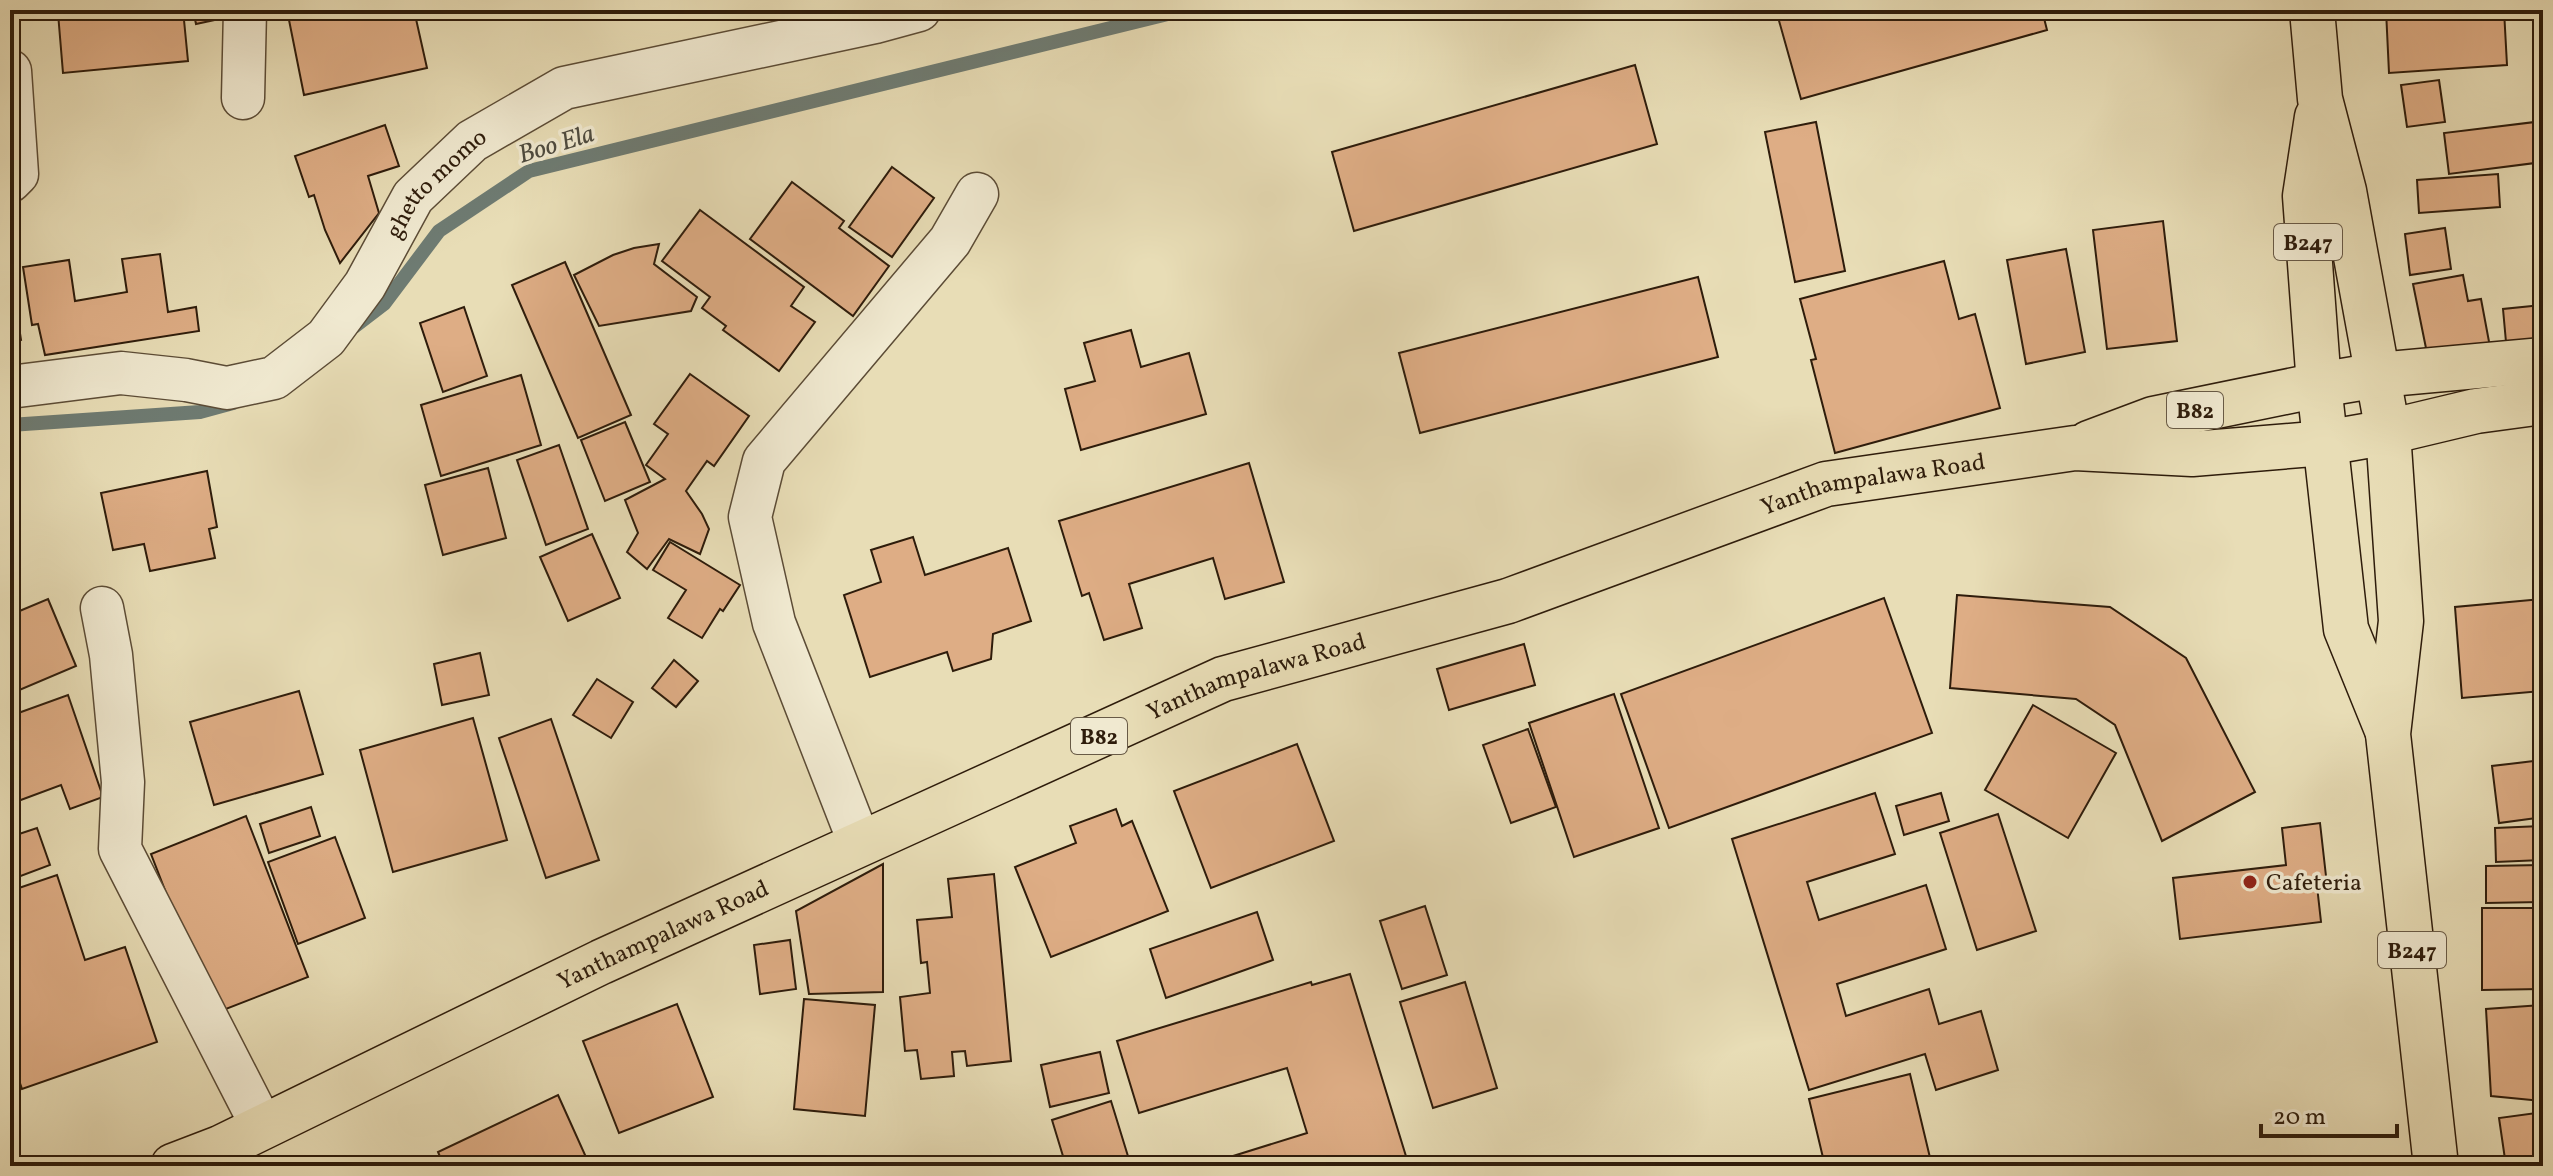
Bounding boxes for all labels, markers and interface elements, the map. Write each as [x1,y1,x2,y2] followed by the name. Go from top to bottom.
[514,116,599,174] water label: Boo Ela
[378,121,494,245] street label: ghetto momo
[2274,224,2342,260] road number: B247
[2167,392,2223,428] road number: B82
[1756,446,1988,526] street label: Yanthampalawa Road
[1142,626,1370,730] street label: Yanthampalawa Road
[1071,718,1127,754] road number: B82
[2266,867,2362,901] place label: Cafeteria
[552,873,775,1000] street label: Yanthampalawa Road
[2241,873,2259,891] marker: Cafeteria
[2378,932,2446,968] road number: B247
[2261,1088,2397,1138] scale bar
[2273,1101,2326,1135] text: 20 m

